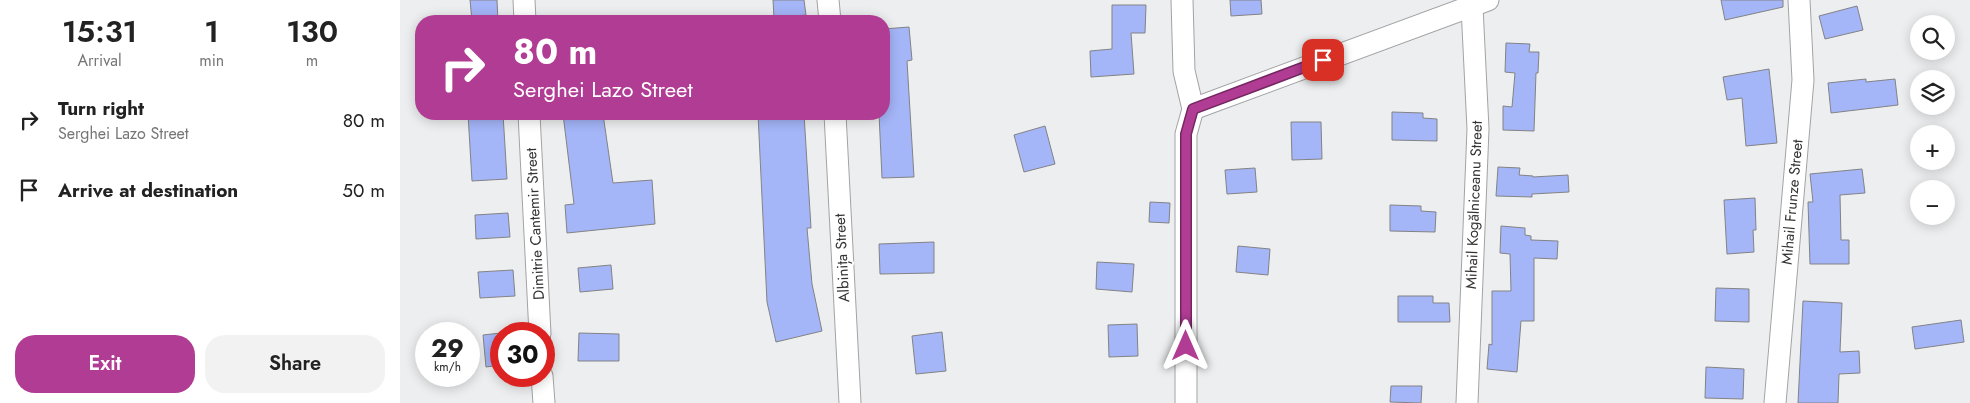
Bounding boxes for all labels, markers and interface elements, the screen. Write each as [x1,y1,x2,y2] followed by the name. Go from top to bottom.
[62,10,137,53] text: 15:31
[204,10,219,53] text: 1
[286,10,338,53] text: 130
[1910,15,1955,225] map controls
[1910,15,1955,60] button: search
[513,27,597,77] text: 80 m
[430,35,495,100] icon: right
[1302,39,1344,81] pin
[1309,46,1337,74] icon: arrive
[78,49,122,72] text: Arrival
[199,49,224,72] text: min
[306,49,318,72] text: m
[1910,70,1955,115] button: layers
[513,73,693,105] text: Serghei Lazo Street
[58,95,144,122] text: Turn right
[15,106,43,134] icon: right
[343,107,385,134] text: 80 m
[1460,120,1488,290] street label: Mihail Kogălniceanu Street
[58,122,189,145] text: Serghei Lazo Street
[1910,125,1955,170] button: +
[1776,138,1808,266] street label: Mihail Frunze Street
[520,147,550,301] street label: Dimitrie Cantemir Street
[15,176,43,204] icon: arrive
[58,177,238,204] text: Arrive at destination
[342,177,385,204] text: 50 m
[1910,180,1955,225] button: −
[829,213,855,303] street label: Albinița Street
[1159,319,1211,371] position arrow
[490,322,555,387] speed limit sign: 30
[431,330,464,366] text: 29
[15,335,195,393] button: Exit
[205,335,385,393] button: Share
[434,358,461,376] text: km/h

